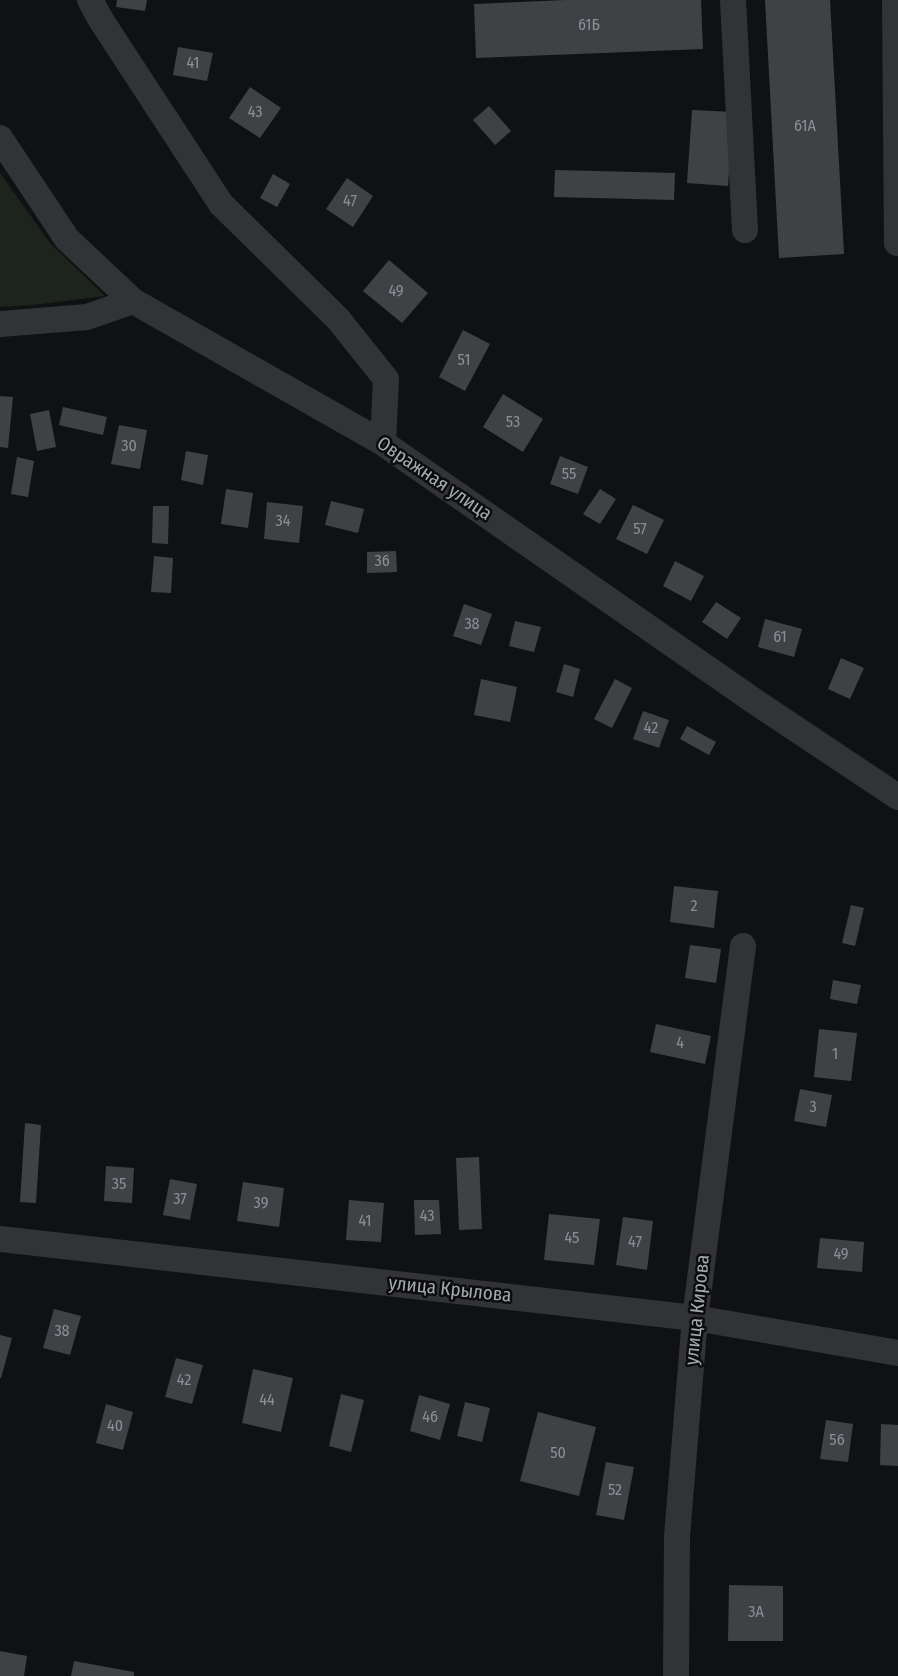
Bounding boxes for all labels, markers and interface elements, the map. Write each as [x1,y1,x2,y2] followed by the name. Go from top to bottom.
[578,16,600,36] house number: 61Б
[186,54,200,74] house number: 41
[248,103,262,123] house number: 43
[794,117,816,137] house number: 61А
[343,192,357,212] house number: 47
[388,282,404,302] house number: 49
[458,351,470,371] house number: 51
[506,413,520,433] house number: 53
[372,432,496,526] street label: Овражная улица
[121,437,137,457] house number: 30
[562,465,576,485] house number: 55
[276,512,290,532] house number: 34
[633,520,647,540] house number: 57
[374,552,390,572] house number: 36
[464,615,480,635] house number: 38
[773,628,787,648] house number: 61
[644,719,658,739] house number: 42
[690,897,698,917] house number: 2
[676,1034,684,1054] house number: 4
[832,1045,838,1065] house number: 1
[809,1098,817,1118] house number: 3
[112,1175,126,1195] house number: 35
[173,1190,187,1210] house number: 37
[254,1194,268,1214] house number: 39
[420,1207,434,1227] house number: 43
[358,1212,372,1232] house number: 41
[565,1229,579,1249] house number: 45
[628,1233,642,1253] house number: 47
[833,1245,849,1265] house number: 49
[681,1254,715,1366] street label: улица Кирова
[387,1272,513,1308] street label: улица Крылова
[54,1322,70,1342] house number: 38
[177,1371,191,1391] house number: 42
[259,1391,275,1411] house number: 44
[422,1408,438,1428] house number: 46
[107,1417,123,1437] house number: 40
[829,1431,845,1451] house number: 56
[550,1444,566,1464] house number: 50
[608,1481,622,1501] house number: 52
[748,1603,764,1623] house number: 3А

